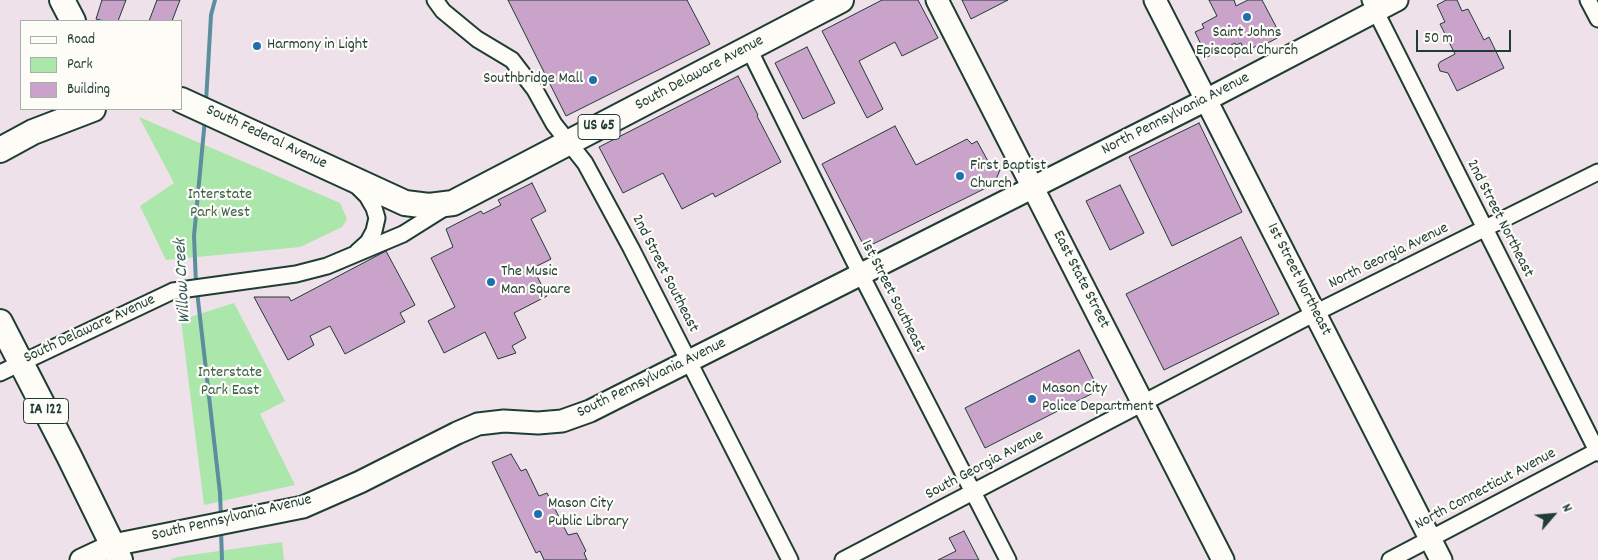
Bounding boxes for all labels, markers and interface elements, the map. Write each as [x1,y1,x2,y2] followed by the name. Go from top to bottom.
[1241,11,1253,23] marker: Saint Johns Episcopal Church
[20,20,182,110] legend
[1418,20,1513,52] scale bar
[1196,24,1298,62] place label: Saint Johns Episcopal Church
[1424,28,1453,50] text: 50 m
[67,29,95,51] text: Road
[632,32,768,116] street label: South Delaware Avenue
[267,36,368,56] place label: Harmony in Light
[251,40,263,52] marker: Harmony in Light
[67,54,93,76] text: Park
[1099,69,1253,161] street label: North Pennsylvania Avenue
[483,70,583,90] place label: Southbridge Mall
[587,74,599,86] marker: Southbridge Mall
[67,79,110,101] text: Building
[202,102,330,174] street label: South Federal Avenue
[578,114,620,140] road number: US 65
[970,157,1046,195] place label: First Baptist Church
[1461,157,1537,281] street label: 2nd Street Northeast
[954,170,966,182] marker: First Baptist Church
[188,186,252,224] park label: Interstate Park West
[626,212,702,336] street label: 2nd Street Southeast
[1326,220,1452,294] street label: North Georgia Avenue
[1261,221,1335,339] street label: 1st Street Northeast
[1047,228,1113,332] street label: East State Street
[855,237,929,357] street label: 1st Street Southeast
[171,238,197,324] water label: Willow Creek
[501,263,570,301] place label: The Music Man Square
[485,276,497,288] marker: The Music Man Square
[21,291,159,369] street label: South Delaware Avenue
[574,335,730,423] street label: South Pennsylvania Avenue
[198,364,262,402] park label: Interstate Park East
[1042,380,1154,418] place label: Mason City Police Department
[1026,393,1038,405] marker: Mason City Police Department
[23,398,68,424] road number: IA 122
[923,427,1047,505] street label: South Georgia Avenue
[1412,445,1560,535] street label: North Connecticut Avenue
[1528,490,1578,540] north arrow
[150,491,314,547] street label: South Pennsylvania Avenue
[548,495,628,533] place label: Mason City Public Library
[1556,501,1577,516] text: N
[532,508,544,520] marker: Mason City Public Library

